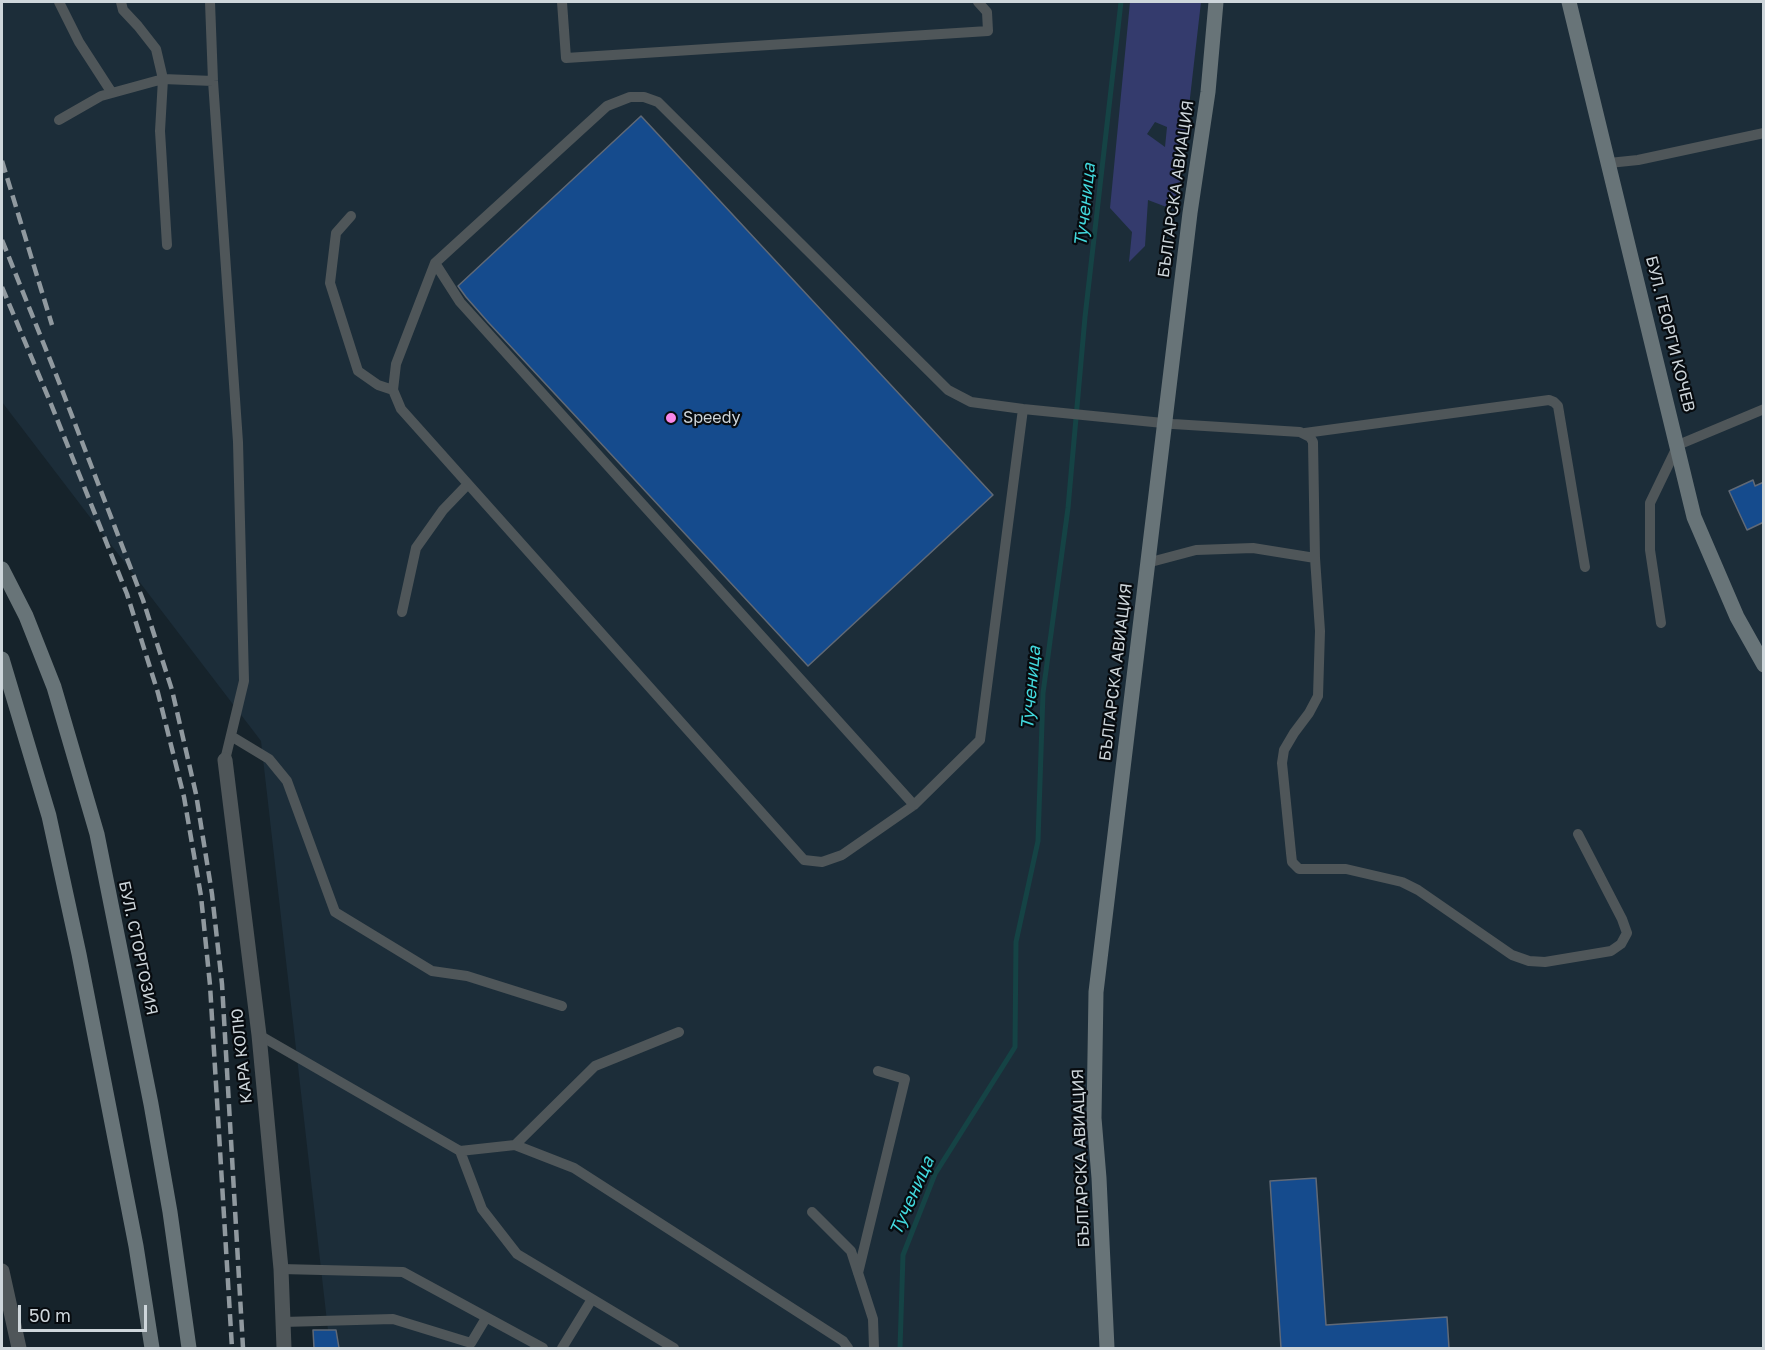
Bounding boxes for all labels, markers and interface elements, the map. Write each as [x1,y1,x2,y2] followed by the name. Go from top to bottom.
[1154,99,1198,279] street label: БЪЛГАРСКА АВИАЦИЯ
[1070,162,1100,248] water label: Тученица
[1641,254,1699,414] street label: БУЛ. ГЕОРГИ КОЧЕВ
[683,408,740,428] place label: Speedy
[664,411,678,425] marker: Speedy
[1096,582,1136,762] street label: БЪЛГАРСКА АВИАЦИЯ
[1017,645,1045,731] water label: Тученица
[114,879,162,1017] street label: БУЛ. СТОРГОЗИЯ
[227,1007,257,1105] street label: КАРА КОЛЮ
[1068,1068,1094,1248] street label: БЪЛГАРСКА АВИАЦИЯ
[885,1153,939,1239] water label: Тученица
[21,1293,150,1331] scale bar
[29,1304,71,1326] text: 50 m

